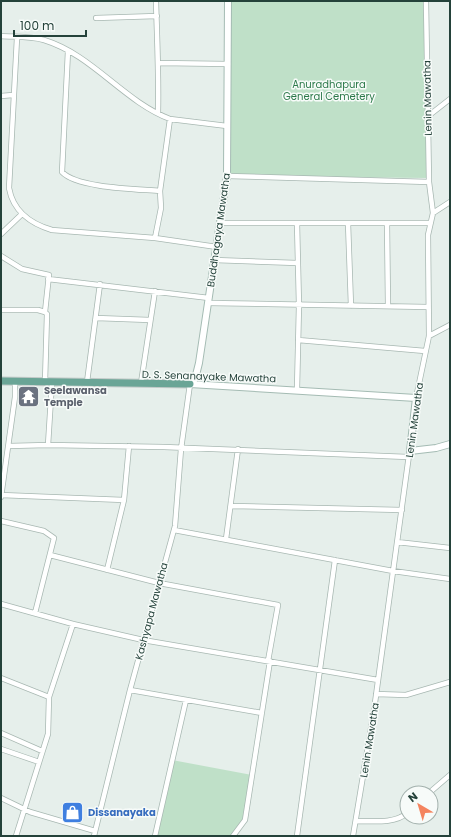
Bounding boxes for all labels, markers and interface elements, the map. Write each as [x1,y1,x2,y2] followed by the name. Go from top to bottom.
[14,12,86,38] scale bar
[20,17,54,34] text: 100 m
[419,60,436,136] street label: Lenin Mawatha
[283,77,375,104] park label: Anuradhapura General Cemetery
[203,172,234,288] street label: Buddhagaya Mawatha
[142,367,276,386] street label: D. S. Senanayake Mawatha
[402,382,427,459] street label: Lenin Mawatha
[16,383,42,409] temple icon: Seelawansa Temple
[44,383,107,410] place label: Seelawansa Temple
[131,561,172,661] street label: Kashyapa Mawatha
[356,702,383,779] street label: Lenin Mawatha
[399,785,439,825] north arrow
[405,788,421,806] text: N
[59,799,85,825] shop icon: Dissanayaka
[88,805,156,820] place label: Dissanayaka

